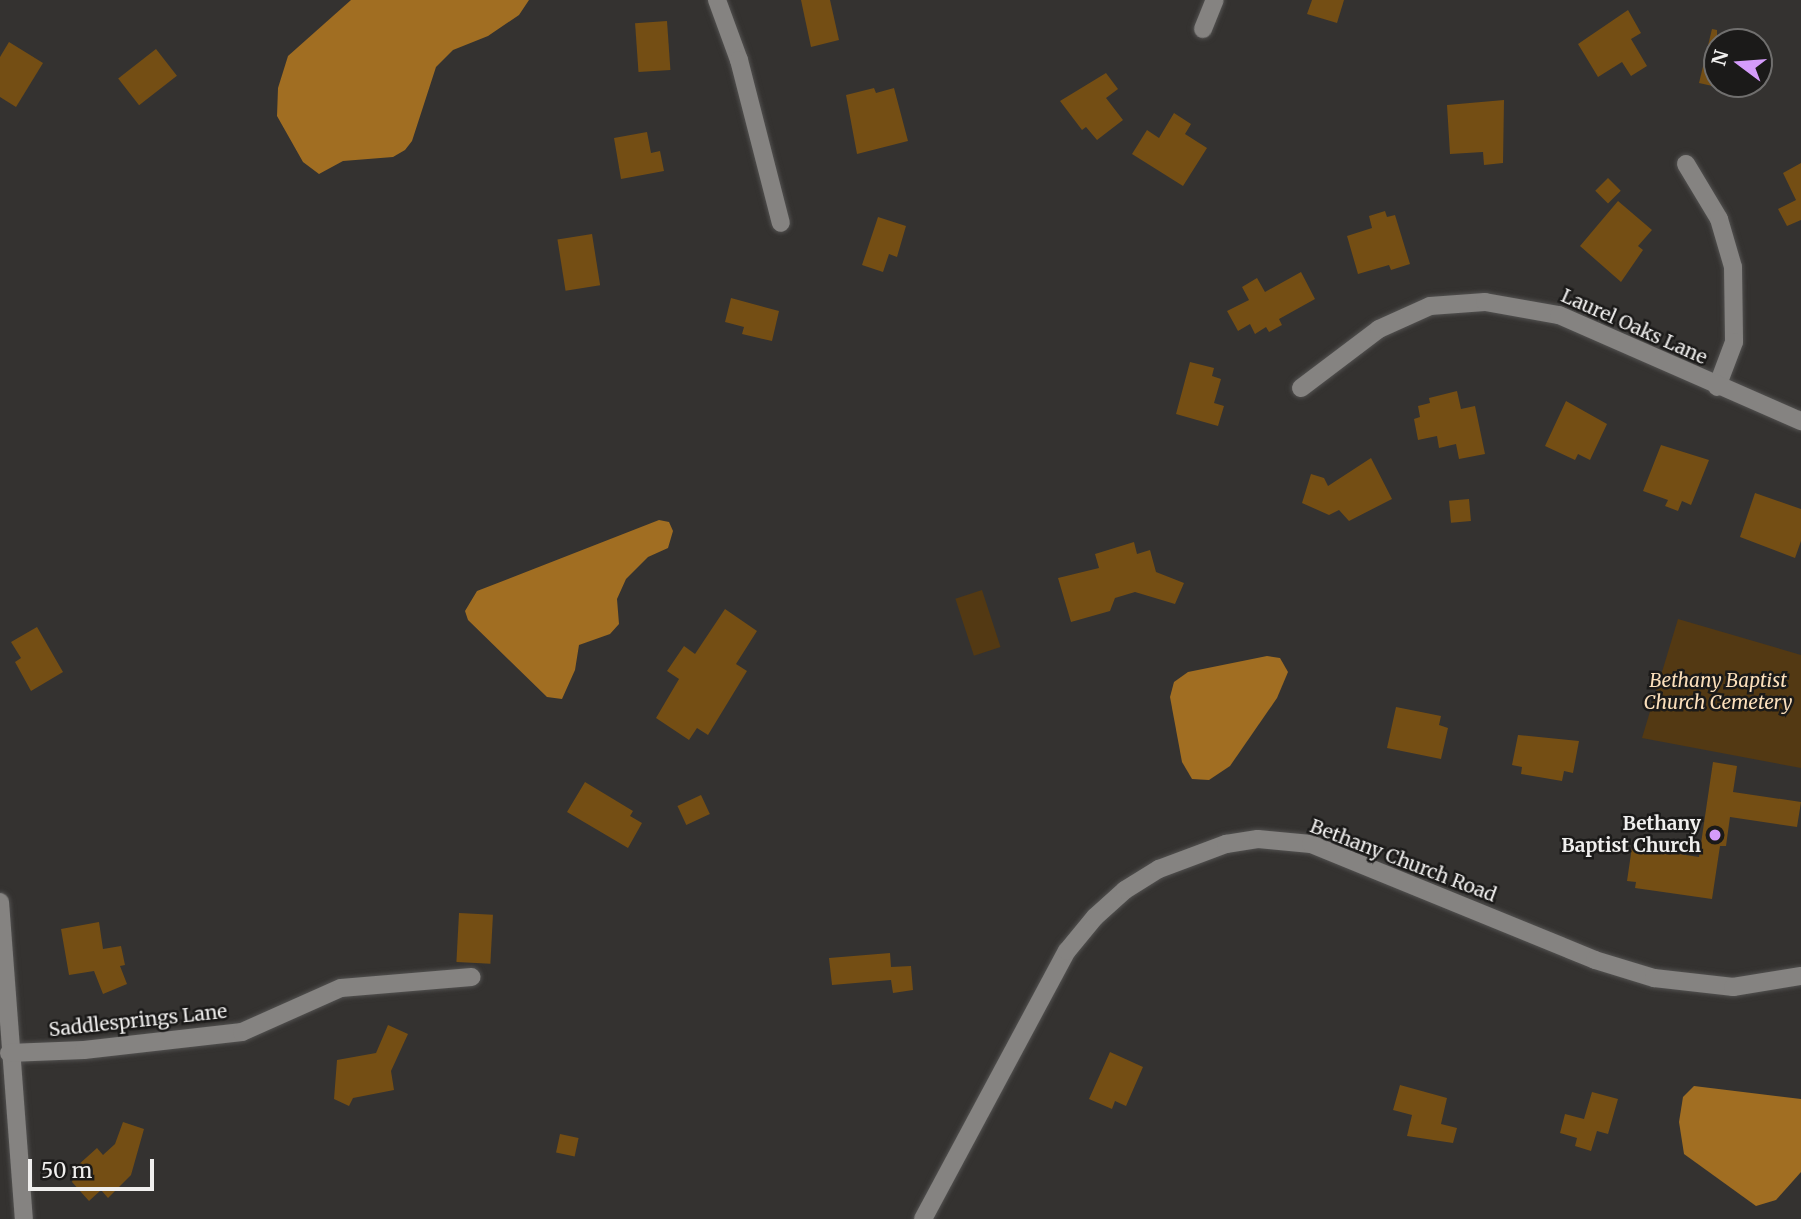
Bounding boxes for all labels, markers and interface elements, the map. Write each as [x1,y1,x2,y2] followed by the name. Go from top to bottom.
[1703,28,1773,98] north arrow
[1706,47,1733,68] text: N
[1557,285,1711,369] street label: Laurel Oaks Lane
[1644,670,1792,714] park label: Bethany Baptist Church Cemetery
[1561,813,1701,857] place label: Bethany Baptist Church
[1307,815,1499,907] street label: Bethany Church Road
[1707,827,1723,843] marker: Bethany Baptist Church
[48,1000,228,1042] street label: Saddlesprings Lane
[32,1146,158,1190] scale bar
[41,1157,92,1184] text: 50 m

